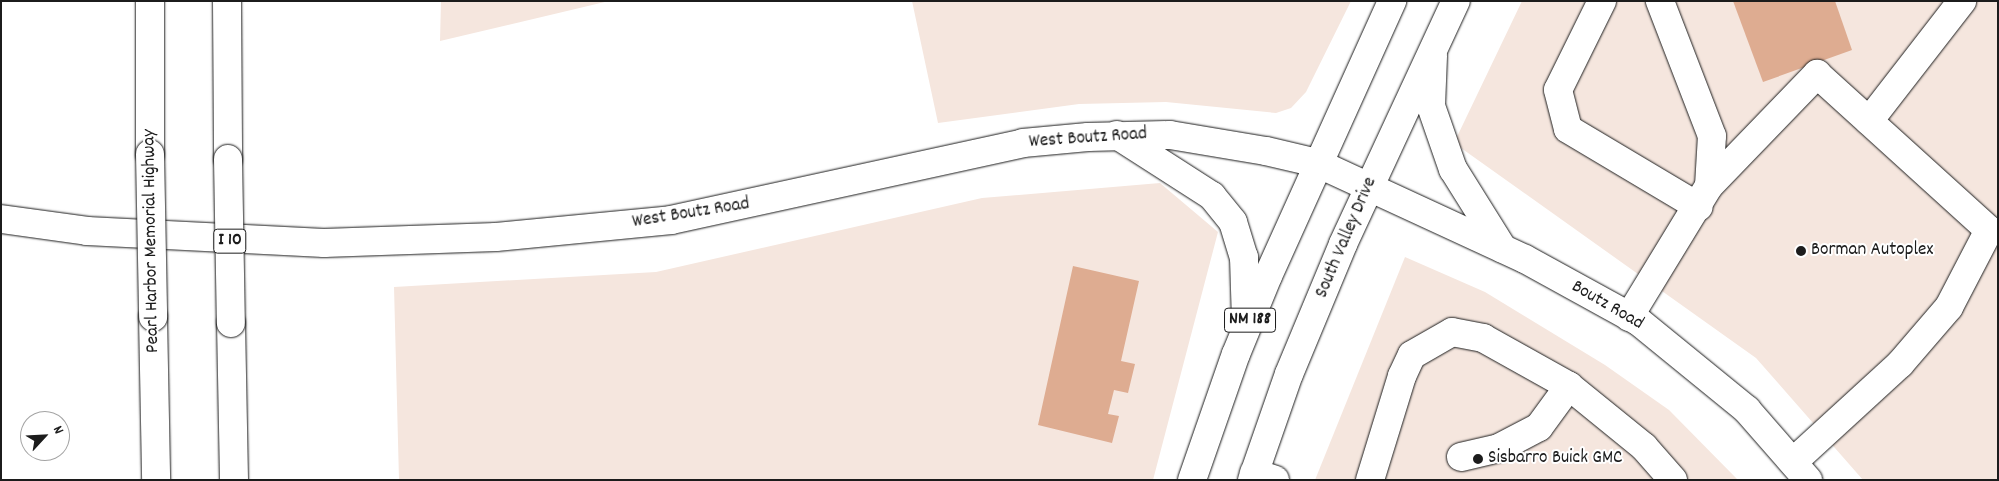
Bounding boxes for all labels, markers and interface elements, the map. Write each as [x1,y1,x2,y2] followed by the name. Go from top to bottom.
[1028,123,1148,155] street label: West Boutz Road
[139,129,165,353] street label: Pearl Harbor Memorial Highway
[1311,174,1383,302] street label: South Valley Drive
[631,193,751,235] street label: West Boutz Road
[212,226,248,256] road number: I 10
[1811,240,1933,262] place label: Borman Autoplex
[1795,245,1807,257] marker: Borman Autoplex
[1567,276,1647,336] street label: Boutz Road
[1224,304,1276,336] road number: NM 188
[20,411,70,461] north arrow
[47,423,68,437] text: N
[1488,448,1622,470] place label: Sisbarro Buick GMC
[1472,453,1484,465] marker: Sisbarro Buick GMC

